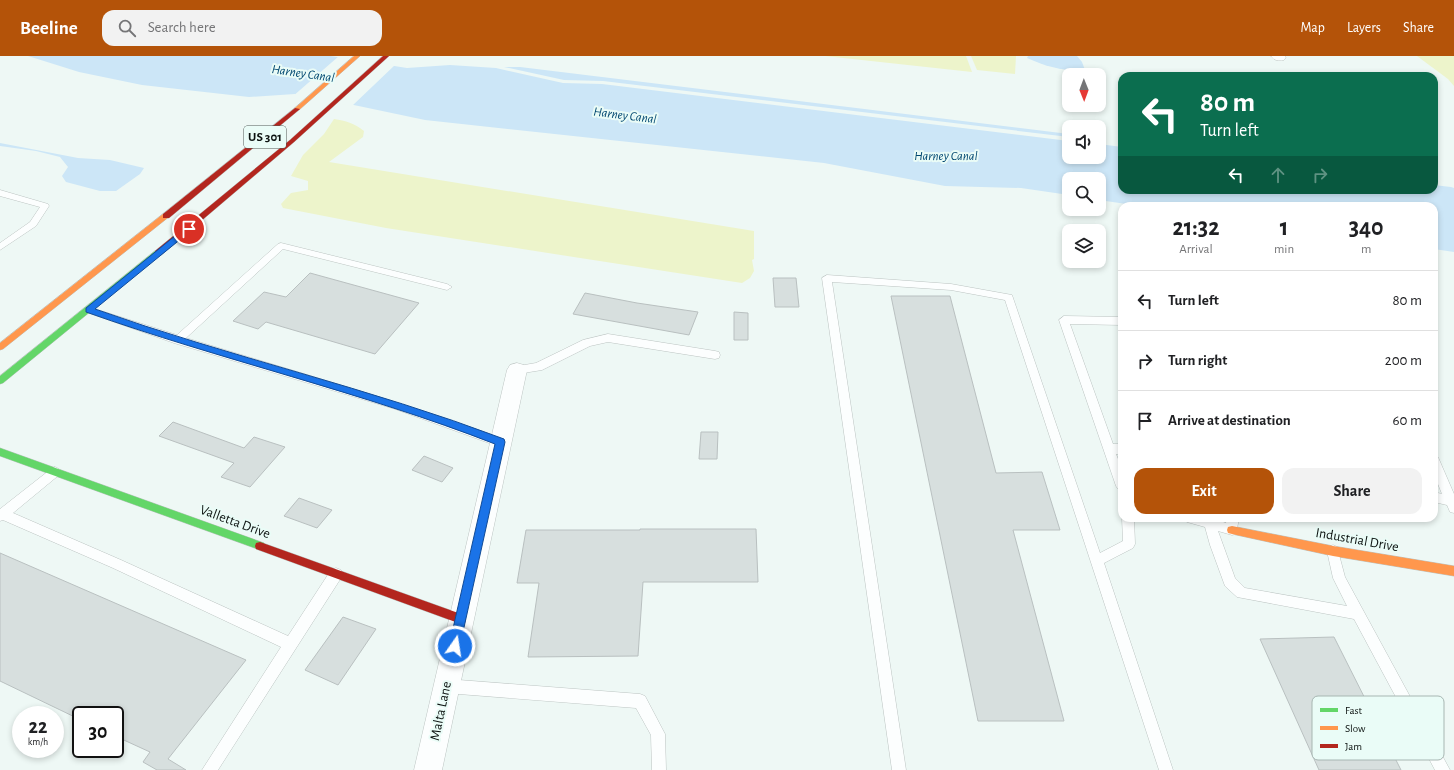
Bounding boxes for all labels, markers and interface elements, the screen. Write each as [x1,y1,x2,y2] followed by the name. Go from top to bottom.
[102,10,382,46] search box
[116,17,138,39] icon: search
[20,19,78,38] text: Beeline
[148,20,216,35] text: Search here
[1300,21,1325,35] text: Map
[1347,21,1381,35] text: Layers
[1403,21,1434,35] text: Share
[271,63,335,85] water label: Harney Canal
[1062,68,1106,112] north arrow
[1062,68,1106,268] map controls
[1134,88,1186,140] icon: left
[1200,89,1255,117] text: 80 m
[593,106,657,126] water label: Harney Canal
[1062,120,1106,164] button: sound
[1200,122,1259,140] text: Turn left
[244,126,286,148] road number: US 301
[914,150,978,163] water label: Harney Canal
[1225,164,1247,186] icon: left
[1267,164,1289,186] icon: ahead
[1309,164,1331,186] icon: right
[1062,172,1106,216] button: search
[172,212,206,246] pin
[1172,216,1220,240] text: 21:32
[1280,216,1288,240] text: 1
[1349,216,1384,240] text: 340
[178,218,200,240] icon: arrive
[1062,224,1106,268] button: layers
[1179,243,1213,256] text: Arrival
[1274,243,1294,256] text: min
[1361,243,1371,256] text: m
[1134,290,1156,312] icon: left
[1168,293,1219,308] text: Turn left
[1392,293,1422,308] text: 80 m
[1134,350,1156,372] icon: right
[1168,353,1227,368] text: Turn right
[1385,353,1422,368] text: 200 m
[1134,410,1156,432] icon: arrive
[1168,413,1291,428] text: Arrive at destination
[1393,413,1422,428] text: 60 m
[1134,468,1274,514] button: Exit
[1282,468,1422,514] button: Share
[198,503,272,541] street label: Valletta Drive
[1314,526,1400,554] street label: Industrial Drive
[434,625,476,667] position arrow
[428,680,454,742] street label: Malta Lane
[1312,696,1444,760] legend
[1345,705,1363,716] text: Fast
[72,706,124,758] speed limit sign: 30
[29,717,47,737] text: 22
[1345,723,1366,734] text: Slow
[28,737,48,747] text: km/h
[1345,741,1362,752] text: Jam

